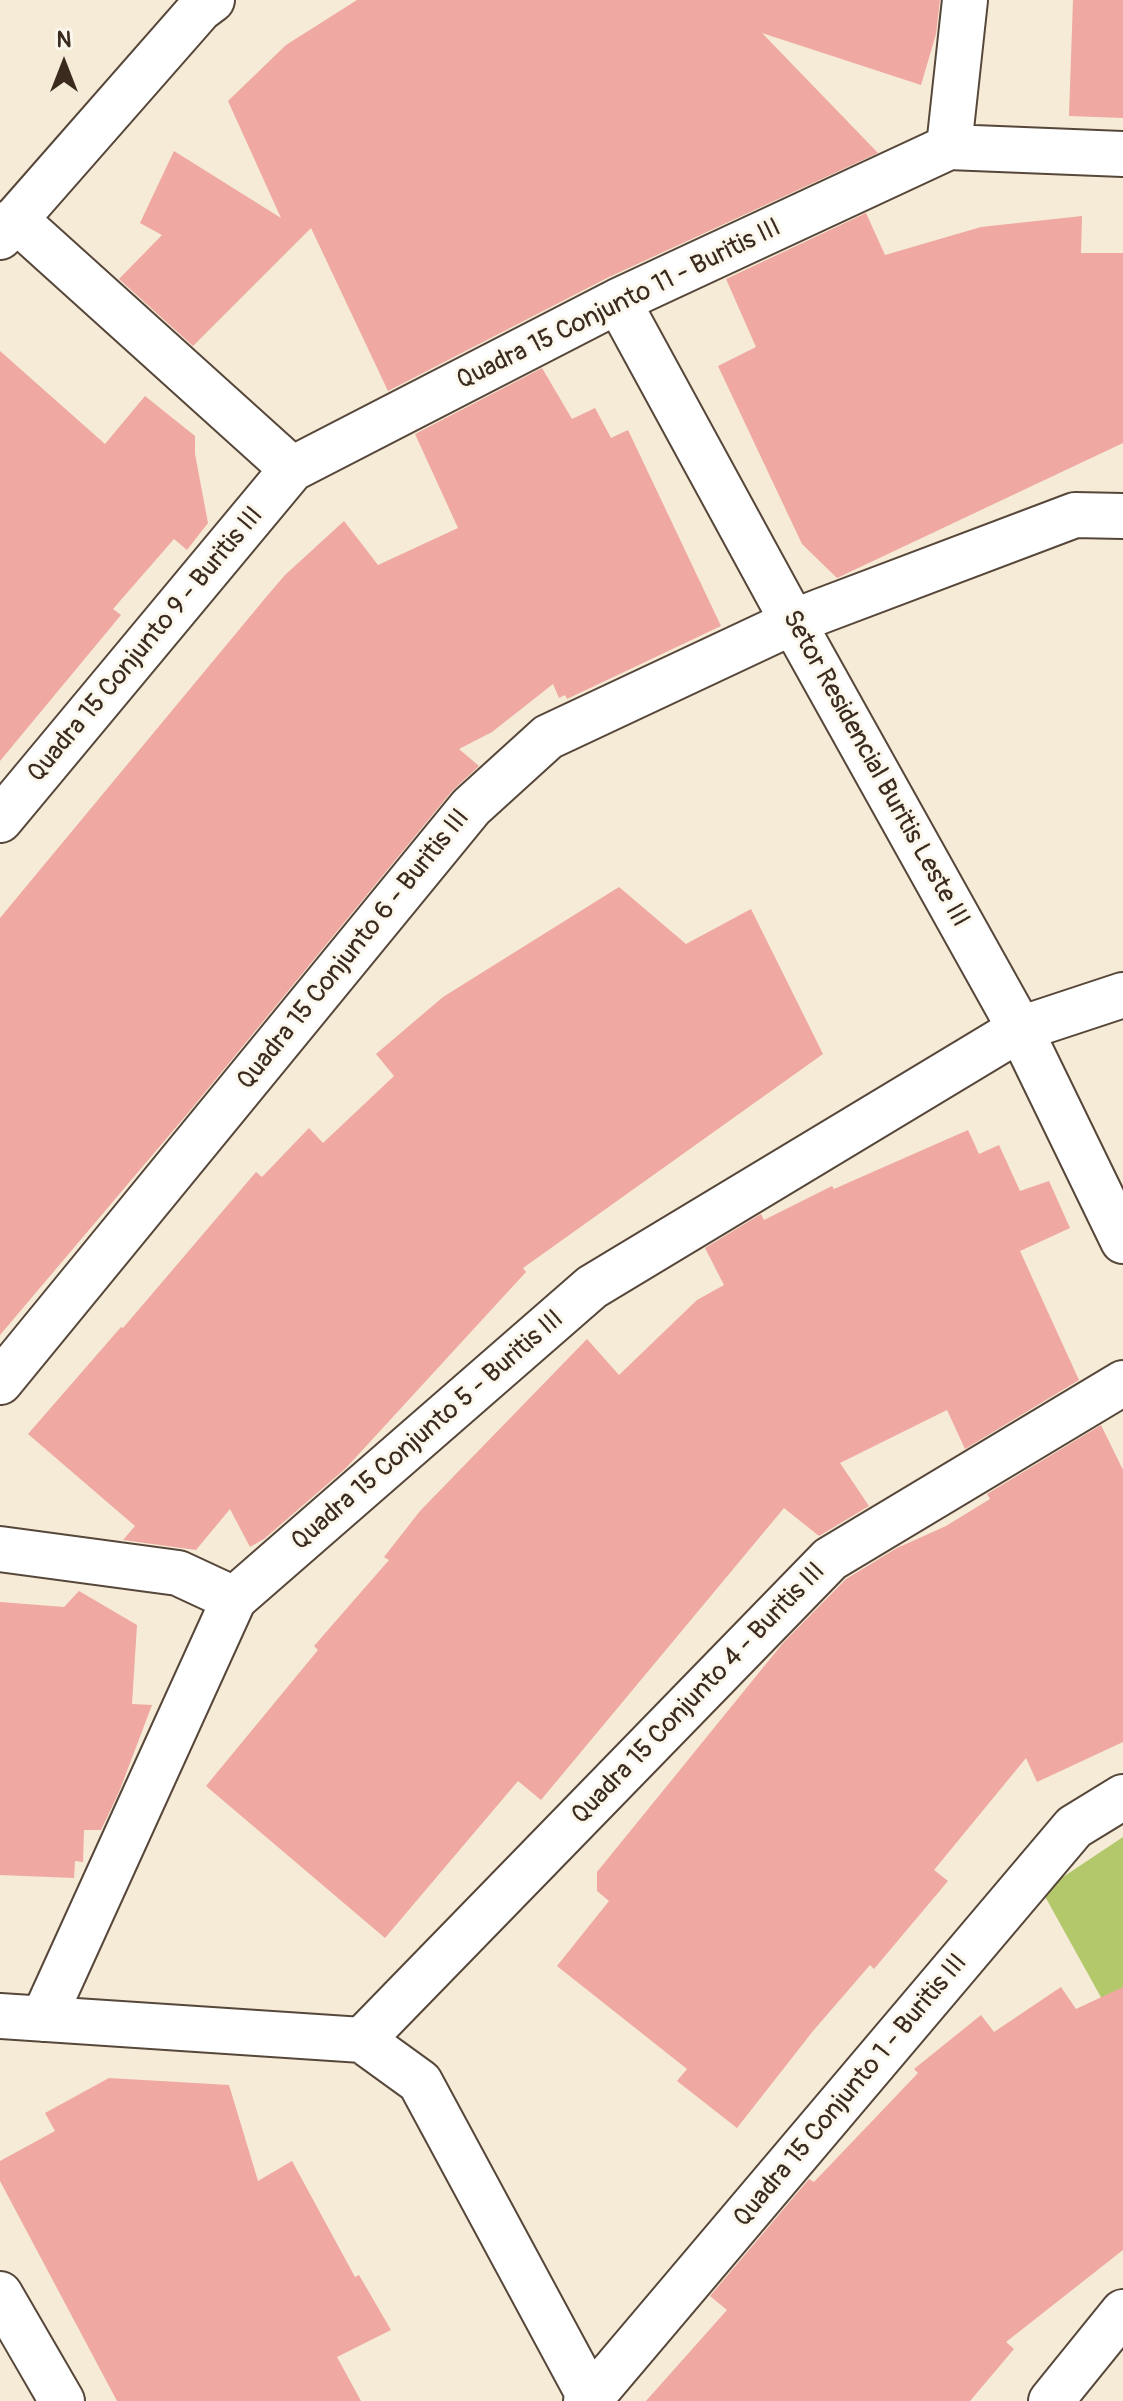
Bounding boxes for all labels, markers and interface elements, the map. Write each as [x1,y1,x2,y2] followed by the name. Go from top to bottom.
[24,24,104,104] north arrow
[57,26,71,54] text: N
[452,213,786,397] street label: Quadra 15 Conjunto 11 - Buritis III
[22,501,270,789] street label: Quadra 15 Conjunto 9 - Buritis III
[775,605,975,933] street label: Setor Residencial Buritis Leste III
[231,803,477,1097] street label: Quadra 15 Conjunto 6 - Buritis III
[285,1304,571,1558] street label: Quadra 15 Conjunto 5 - Buritis III
[566,1557,832,1831] street label: Quadra 15 Conjunto 4 - Buritis III
[728,1948,974,2234] street label: Quadra 15 Conjunto 1 - Buritis III

